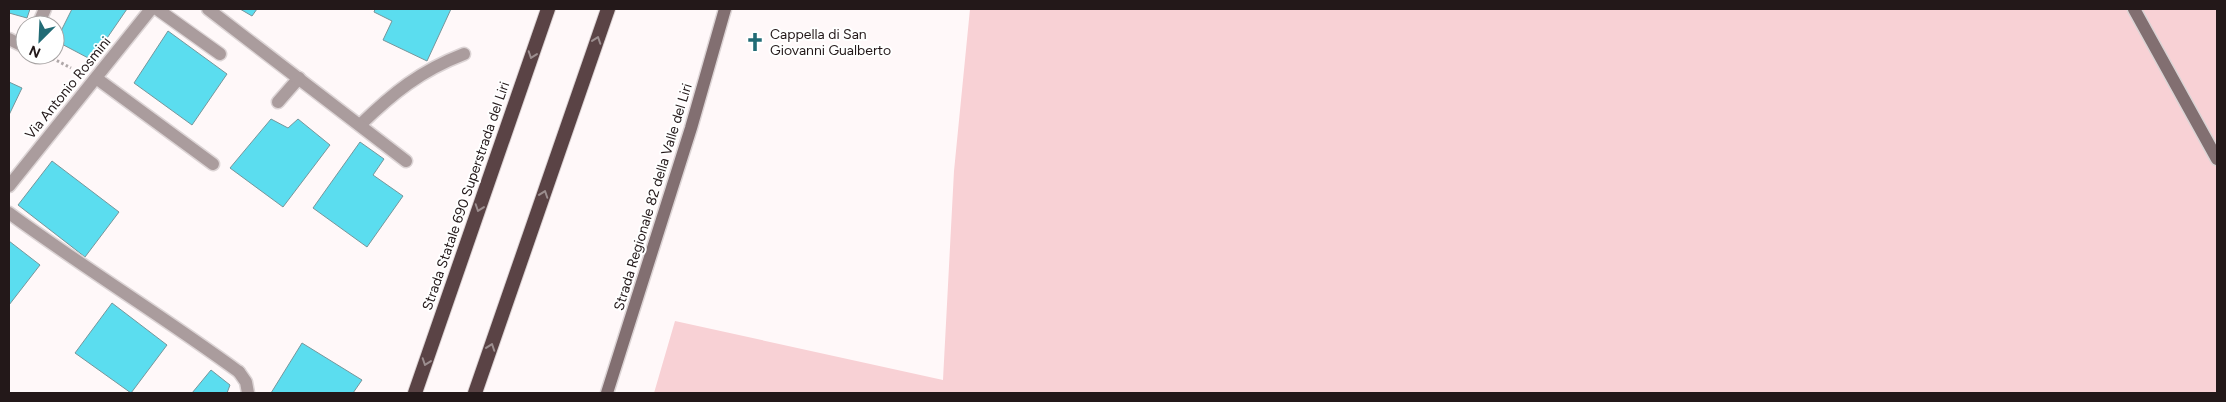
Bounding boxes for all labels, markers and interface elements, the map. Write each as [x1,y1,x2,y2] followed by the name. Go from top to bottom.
[15,15,65,65] north arrow
[770,26,891,59] place label: Cappella di San Giovanni Gualberto
[744,31,766,53] church icon: Cappella di San Giovanni Gualberto
[22,34,114,142] street label: Via Antonio Rosmini
[591,36,601,45] one-way arrow
[27,41,43,61] text: N
[528,50,538,59] one-way arrow
[419,79,513,313] street label: Strada Statale 690 Superstrada del Liri
[610,81,696,313] street label: Strada Regionale 82 della Valle del Liri
[538,190,548,198] one-way arrow
[475,204,485,212] one-way arrow
[485,343,495,352] one-way arrow
[422,357,432,366] one-way arrow

